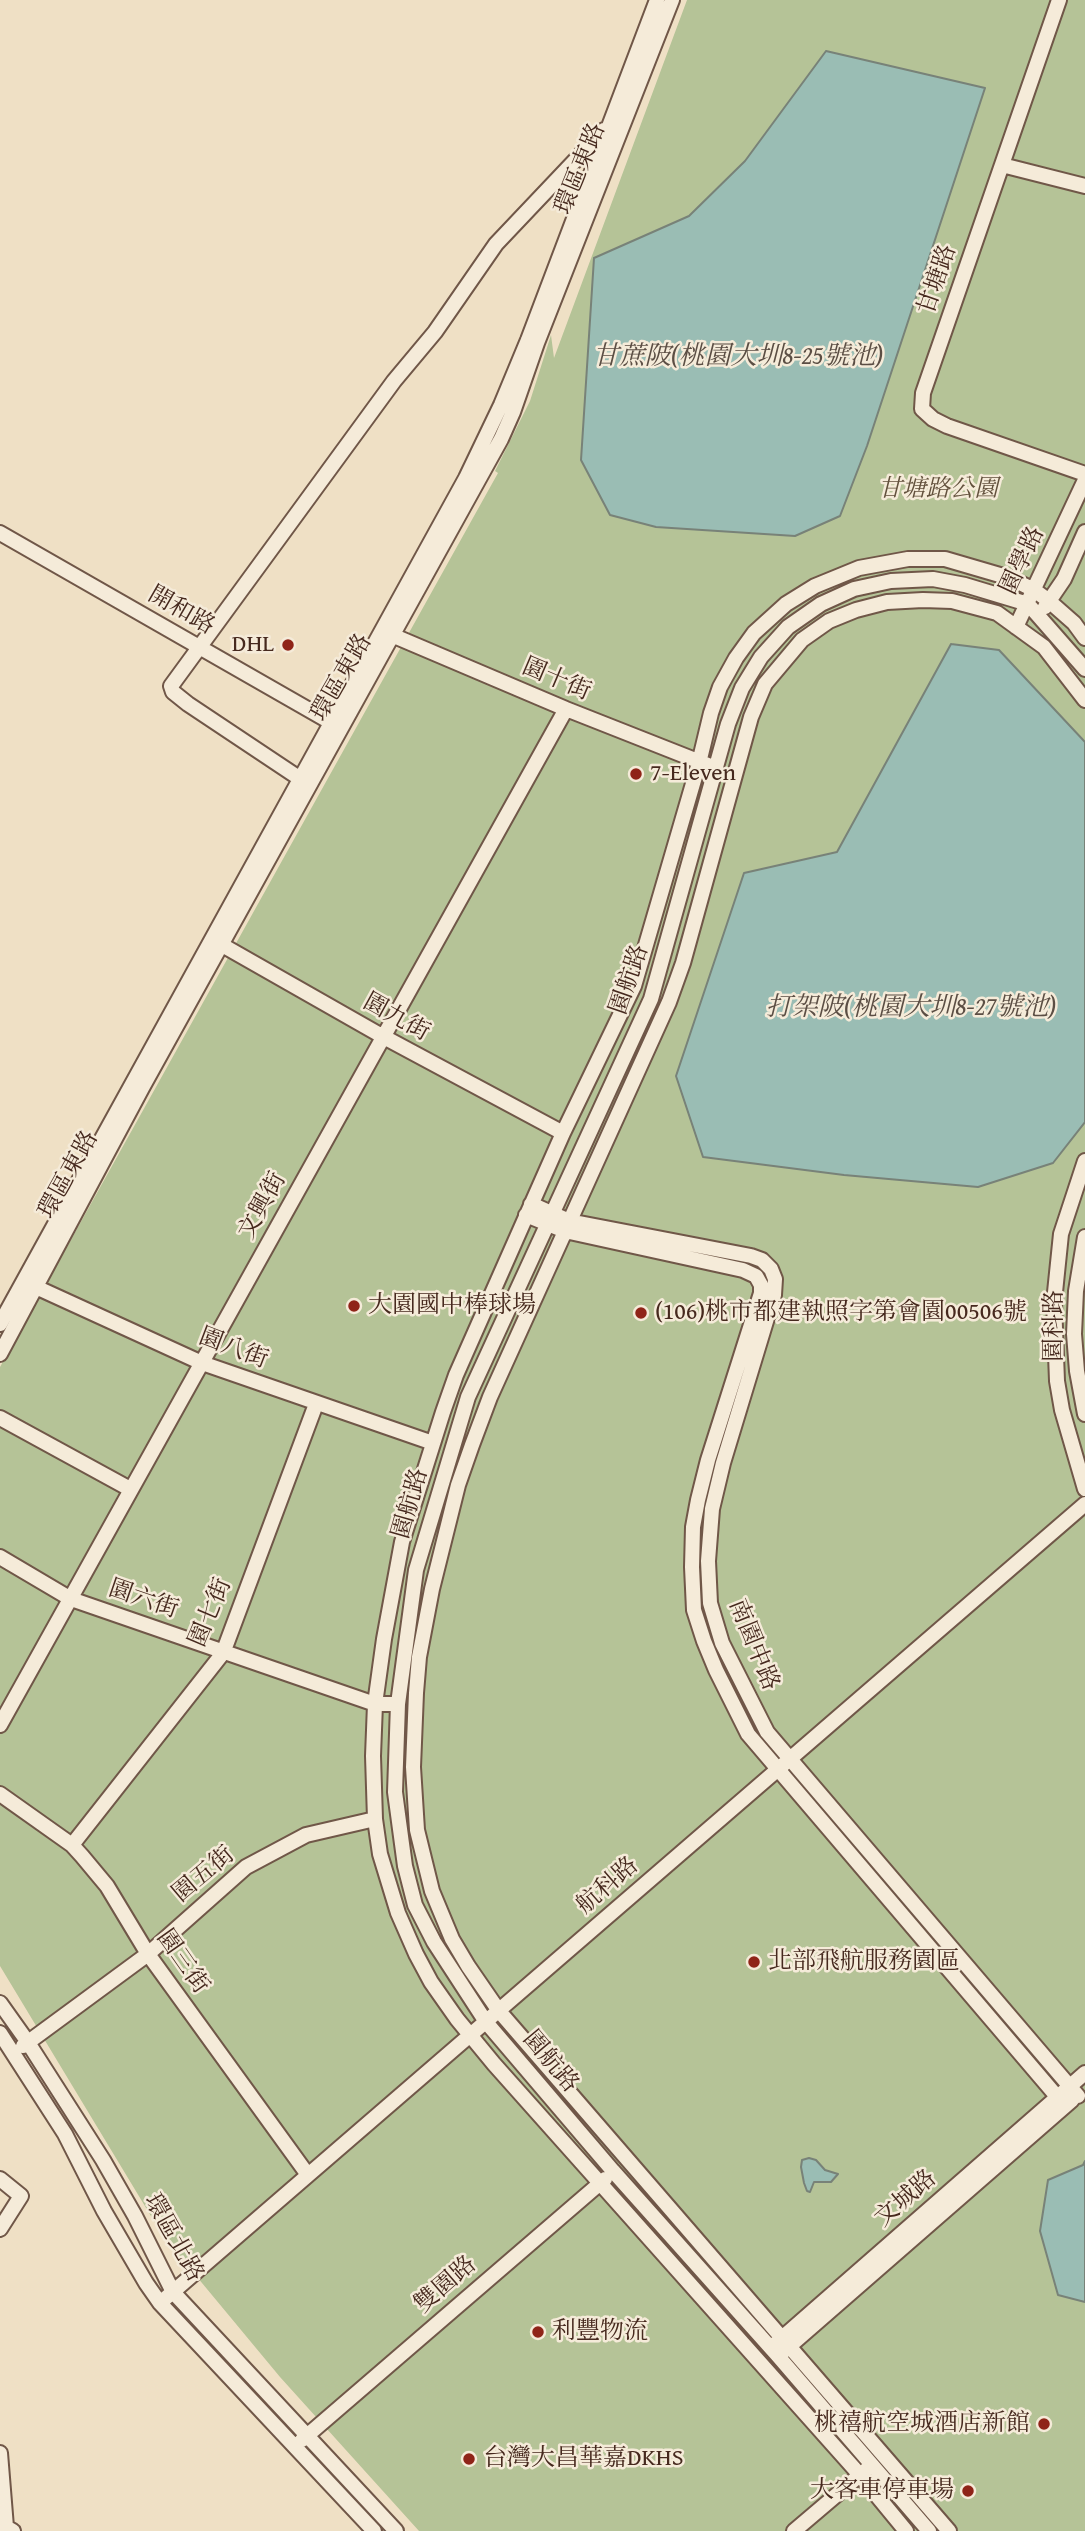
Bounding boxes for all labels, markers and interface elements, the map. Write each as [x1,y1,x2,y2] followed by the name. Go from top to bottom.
[550,119,612,219] street label: 環區東路
[913,241,963,319] street label: 甘塘路
[593,341,883,373] water label: 甘蔗陂(桃園大圳8-25號池)
[878,476,998,504] park label: 甘塘路公園
[995,522,1051,600] street label: 園學路
[143,581,219,641] street label: 開和路
[306,629,378,727] street label: 環區東路
[232,631,274,659] place label: DHL
[280,637,296,653] marker: DHL
[517,653,595,707] street label: 園十街
[650,760,736,788] place label: 7-Eleven
[628,766,644,782] marker: 7-Eleven
[605,941,655,1019] street label: 園航路
[358,988,434,1048] street label: 園九街
[766,992,1056,1024] water label: 打架陂(桃園大圳8-27號池)
[33,1126,105,1224] street label: 環區東路
[233,1168,293,1244] street label: 文興街
[1041,1290,1069,1362] street label: 園科路
[368,1292,536,1320] place label: 大園國中棒球場
[346,1298,362,1314] marker: 大園國中棒球場
[655,1299,1027,1327] place label: (106)桃市都建執照字第會園00506號
[633,1305,649,1321] marker: (106)桃市都建執照字第會園00506號
[194,1323,272,1375] street label: 園八街
[387,1465,435,1543] street label: 園航路
[184,1574,238,1652] street label: 園七街
[104,1575,182,1625] street label: 園六街
[722,1595,784,1695] street label: 南園中路
[167,1841,241,1909] street label: 園五街
[571,1852,645,1920] street label: 航科路
[150,1924,214,2000] street label: 園三街
[768,1948,960,1976] place label: 北部飛航服務園區
[746,1954,762,1970] marker: 北部飛航服務園區
[516,2025,584,2099] street label: 園航路
[869,2165,943,2233] street label: 文城路
[137,2189,209,2287] street label: 環區北路
[409,2251,483,2319] street label: 雙園路
[552,2318,648,2346] place label: 利豐物流
[530,2324,546,2340] marker: 利豐物流
[814,2410,1030,2438] place label: 桃禧航空城酒店新館
[1036,2416,1052,2432] marker: 桃禧航空城酒店新館
[483,2445,683,2473] place label: 台灣大昌華嘉DKHS
[461,2451,477,2467] marker: 台灣大昌華嘉DKHS
[810,2477,954,2505] place label: 大客車停車場
[960,2483,976,2499] marker: 大客車停車場

